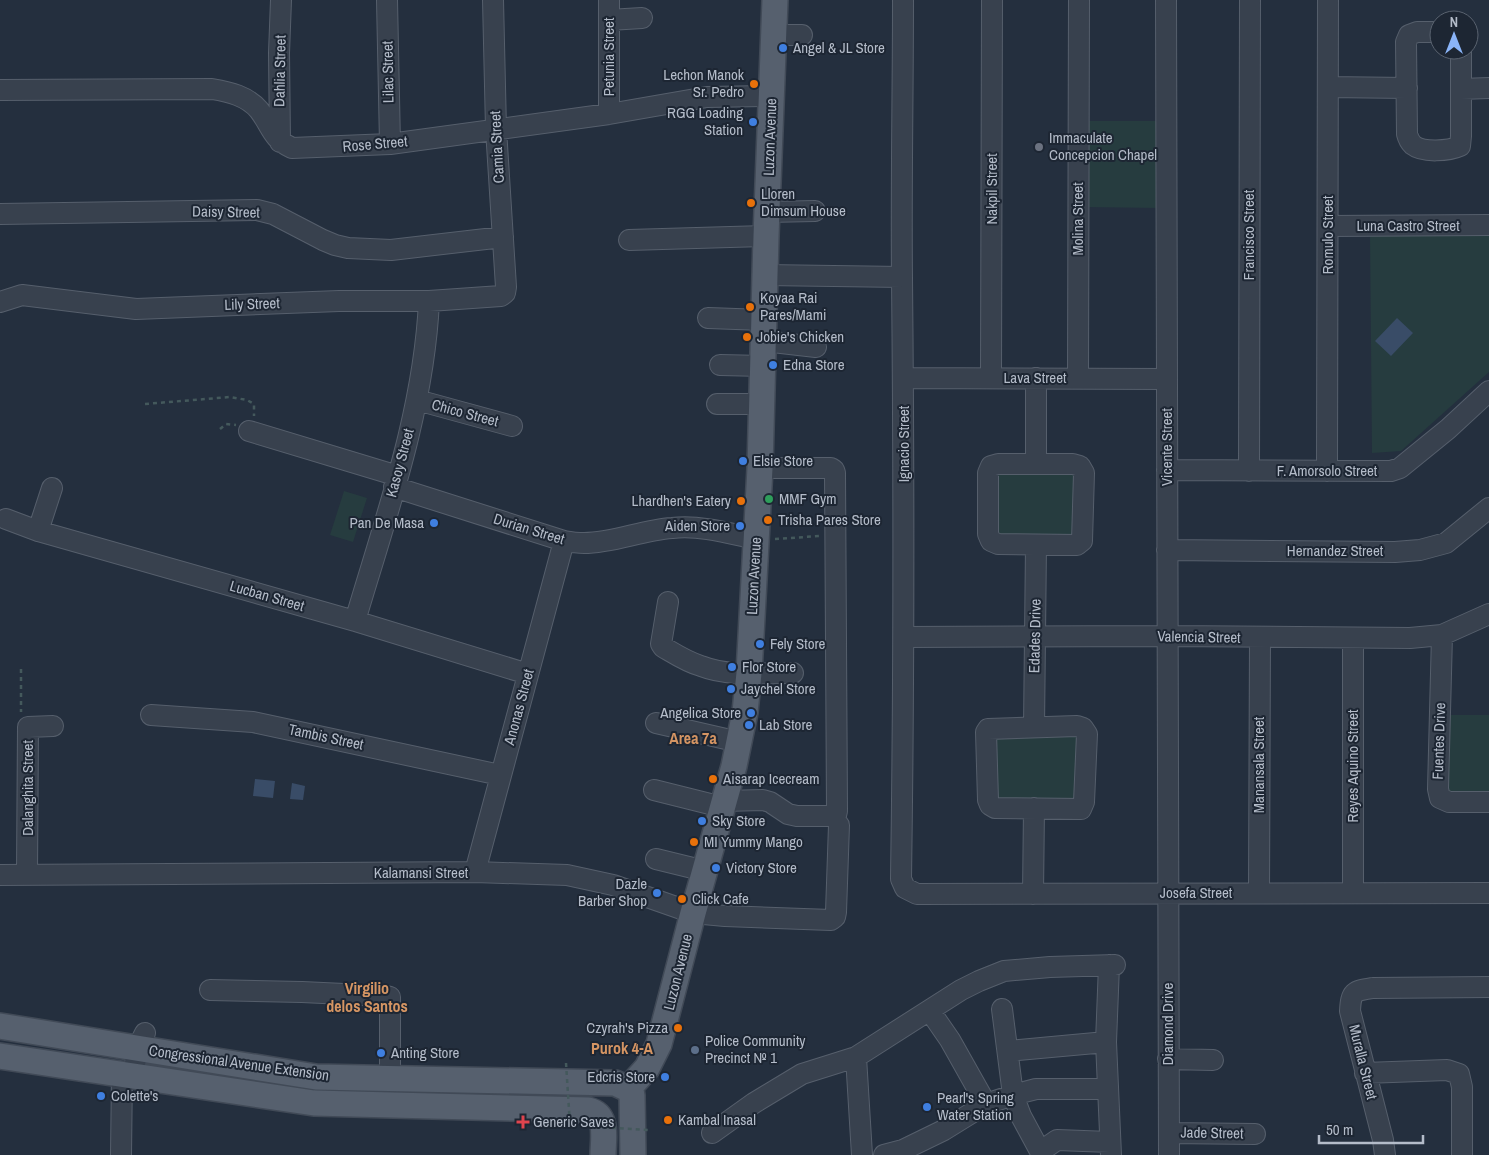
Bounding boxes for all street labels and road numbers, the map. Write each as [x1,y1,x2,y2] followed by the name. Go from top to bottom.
[598,17,619,96] street label: Petunia Street
[268,34,291,107] street label: Dahlia Street
[376,40,399,103] street label: Lilac Street
[758,98,781,176] street label: Luzon Avenue
[484,110,509,184] street label: Camia Street
[342,130,409,157] street label: Rose Street
[981,153,1002,225] street label: Nakpil Street
[1067,182,1088,256] street label: Molina Street
[1238,189,1259,280] street label: Francisco Street
[1317,195,1338,274] street label: Romulo Street
[192,200,261,223] street label: Daisy Street
[1356,215,1460,236] street label: Luna Castro Street
[224,292,281,315] street label: Lily Street
[1004,367,1067,388] street label: Lava Street
[429,394,501,432] street label: Chico Street
[893,405,914,482] street label: Ignacio Street
[1156,408,1177,486] street label: Vicente Street
[380,426,419,500] street label: Kasoy Street
[1277,460,1378,481] street label: F. Amorsolo Street
[491,508,568,549] street label: Durian Street
[741,536,766,615] street label: Luzon Avenue
[1287,540,1384,561] street label: Hernandez Street
[227,575,307,616] street label: Lucban Street
[1023,598,1046,673] street label: Edades Drive
[1157,625,1241,648] street label: Valencia Street
[498,666,539,748] street label: Anonas Street
[1427,702,1450,780] street label: Fuentes Drive
[1342,709,1363,822] street label: Reyes Aquino Street
[1248,716,1269,813] street label: Manansala Street
[287,718,366,755] street label: Tambis Street
[17,740,38,836] street label: Dalanghita Street
[374,862,469,883] street label: Kalamansi Street
[1160,882,1233,903] street label: Josefa Street
[658,931,697,1012] street label: Luzon Avenue
[1157,982,1178,1065] street label: Diamond Drive
[1344,1022,1383,1102] street label: Muralla Street
[148,1039,330,1086] street label: Congressional Avenue Extension
[1180,1121,1244,1144] street label: Jade Street

